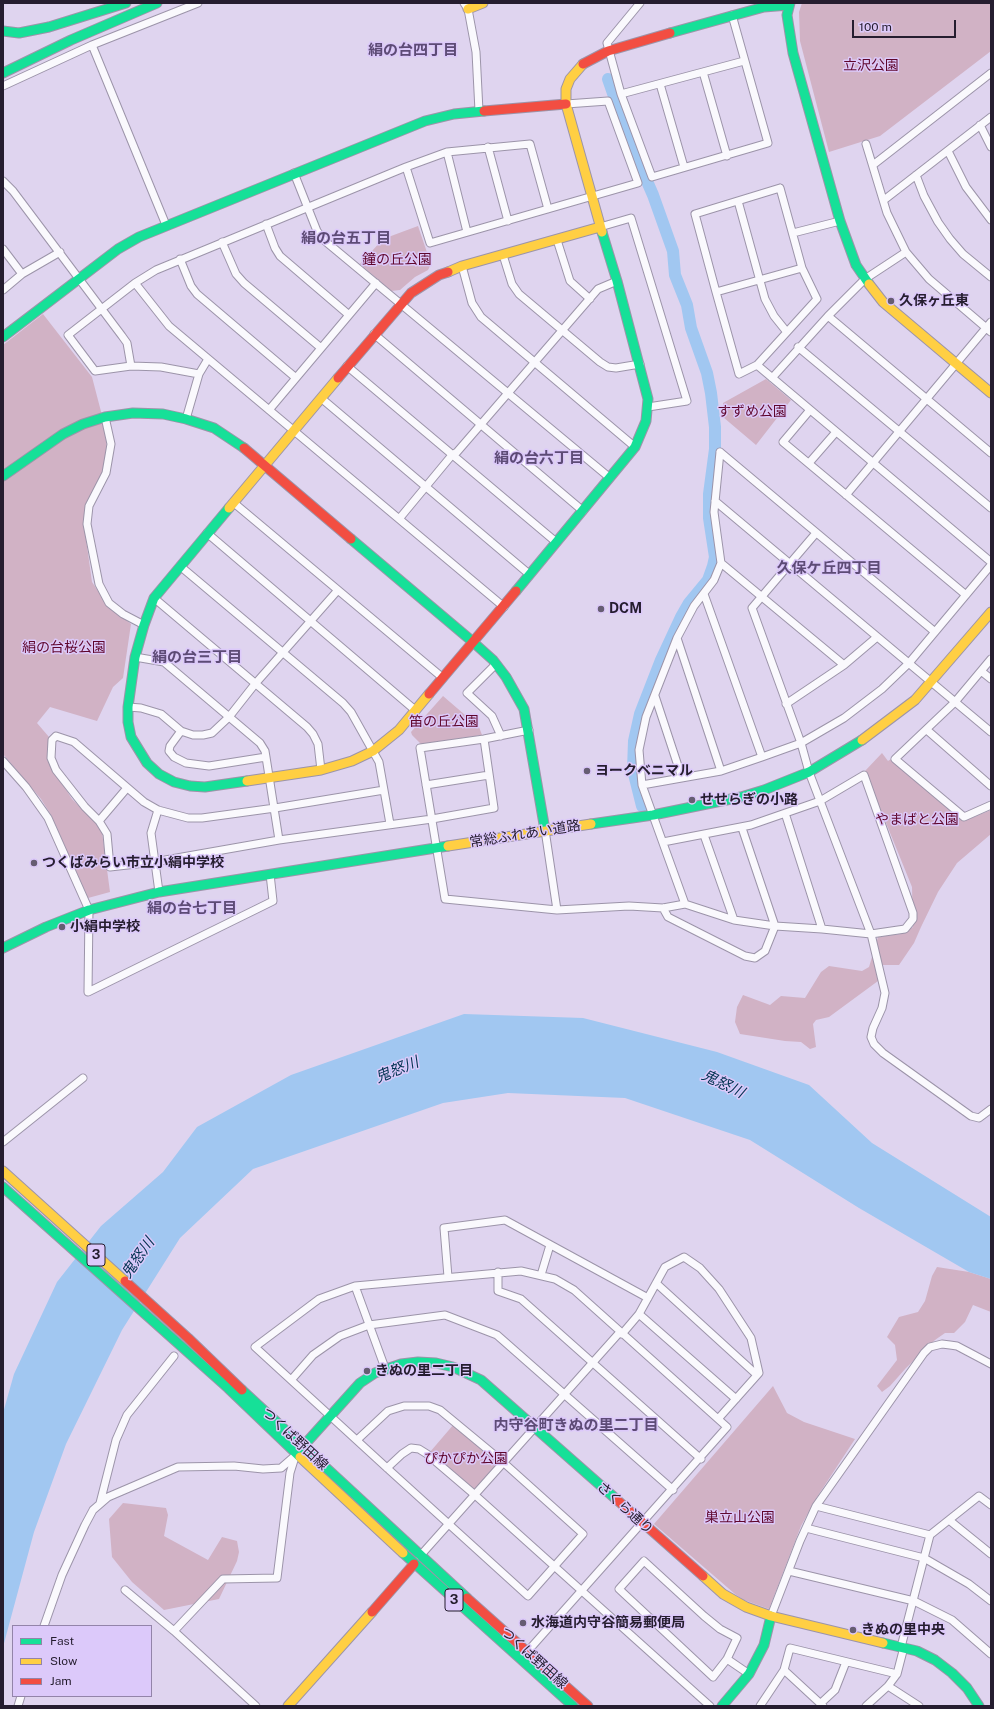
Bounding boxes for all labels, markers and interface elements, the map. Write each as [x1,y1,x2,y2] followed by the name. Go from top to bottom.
[854,12,958,38] scale bar
[859,20,892,34] text: 100 m
[368,41,458,59] district label: 絹の台四丁目
[843,58,899,74] park label: 立沢公園
[301,229,391,247] district label: 絹の台五丁目
[362,252,432,268] park label: 鐘の丘公園
[899,293,969,309] place label: 久保ヶ丘東
[886,296,896,306] marker: 久保ヶ丘東
[717,404,787,420] park label: すずめ公園
[494,449,584,467] district label: 絹の台六丁目
[777,559,881,577] district label: 久保ケ丘四丁目
[609,601,642,617] place label: DCM
[596,604,606,614] marker: DCM
[22,640,106,656] park label: 絹の台桜公園
[152,648,242,666] district label: 絹の台三丁目
[409,714,479,730] park label: 笛の丘公園
[595,763,693,779] place label: ヨークベニマル
[582,766,592,776] marker: ヨークベニマル
[700,792,798,808] place label: せせらぎの小路
[687,795,697,805] marker: せせらぎの小路
[875,812,959,828] park label: やまばと公園
[468,817,582,851] street label: 常総ふれあい道路
[42,855,224,871] place label: つくばみらい市立小絹中学校
[29,858,39,868] marker: つくばみらい市立小絹中学校
[147,899,237,917] district label: 絹の台七丁目
[70,919,140,935] place label: 小絹中学校
[57,922,67,932] marker: 小絹中学校
[373,1053,421,1087] water label: 鬼怒川
[699,1066,747,1102] water label: 鬼怒川
[118,1234,158,1282] water label: 鬼怒川
[87,1244,105,1266] road number: 3
[375,1363,473,1379] place label: きぬの里二丁目
[362,1366,372,1376] marker: きぬの里二丁目
[259,1404,331,1474] street label: つくば野田線
[494,1416,658,1434] district label: 内守谷町きぬの里二丁目
[424,1451,508,1467] park label: ぴかぴか公園
[593,1478,657,1538] street label: さくら通り
[705,1510,775,1526] park label: 巣立山公園
[445,1589,463,1611] road number: 3
[531,1615,685,1631] place label: 水海道内守谷簡易郵便局
[518,1618,528,1628] marker: 水海道内守谷簡易郵便局
[861,1622,945,1638] place label: きぬの里中央
[497,1624,571,1692] street label: つくば野田線
[12,1625,152,1697] legend
[848,1625,858,1635] marker: きぬの里中央
[50,1634,74,1648] text: Fast
[50,1654,77,1668] text: Slow
[50,1674,72,1688] text: Jam

